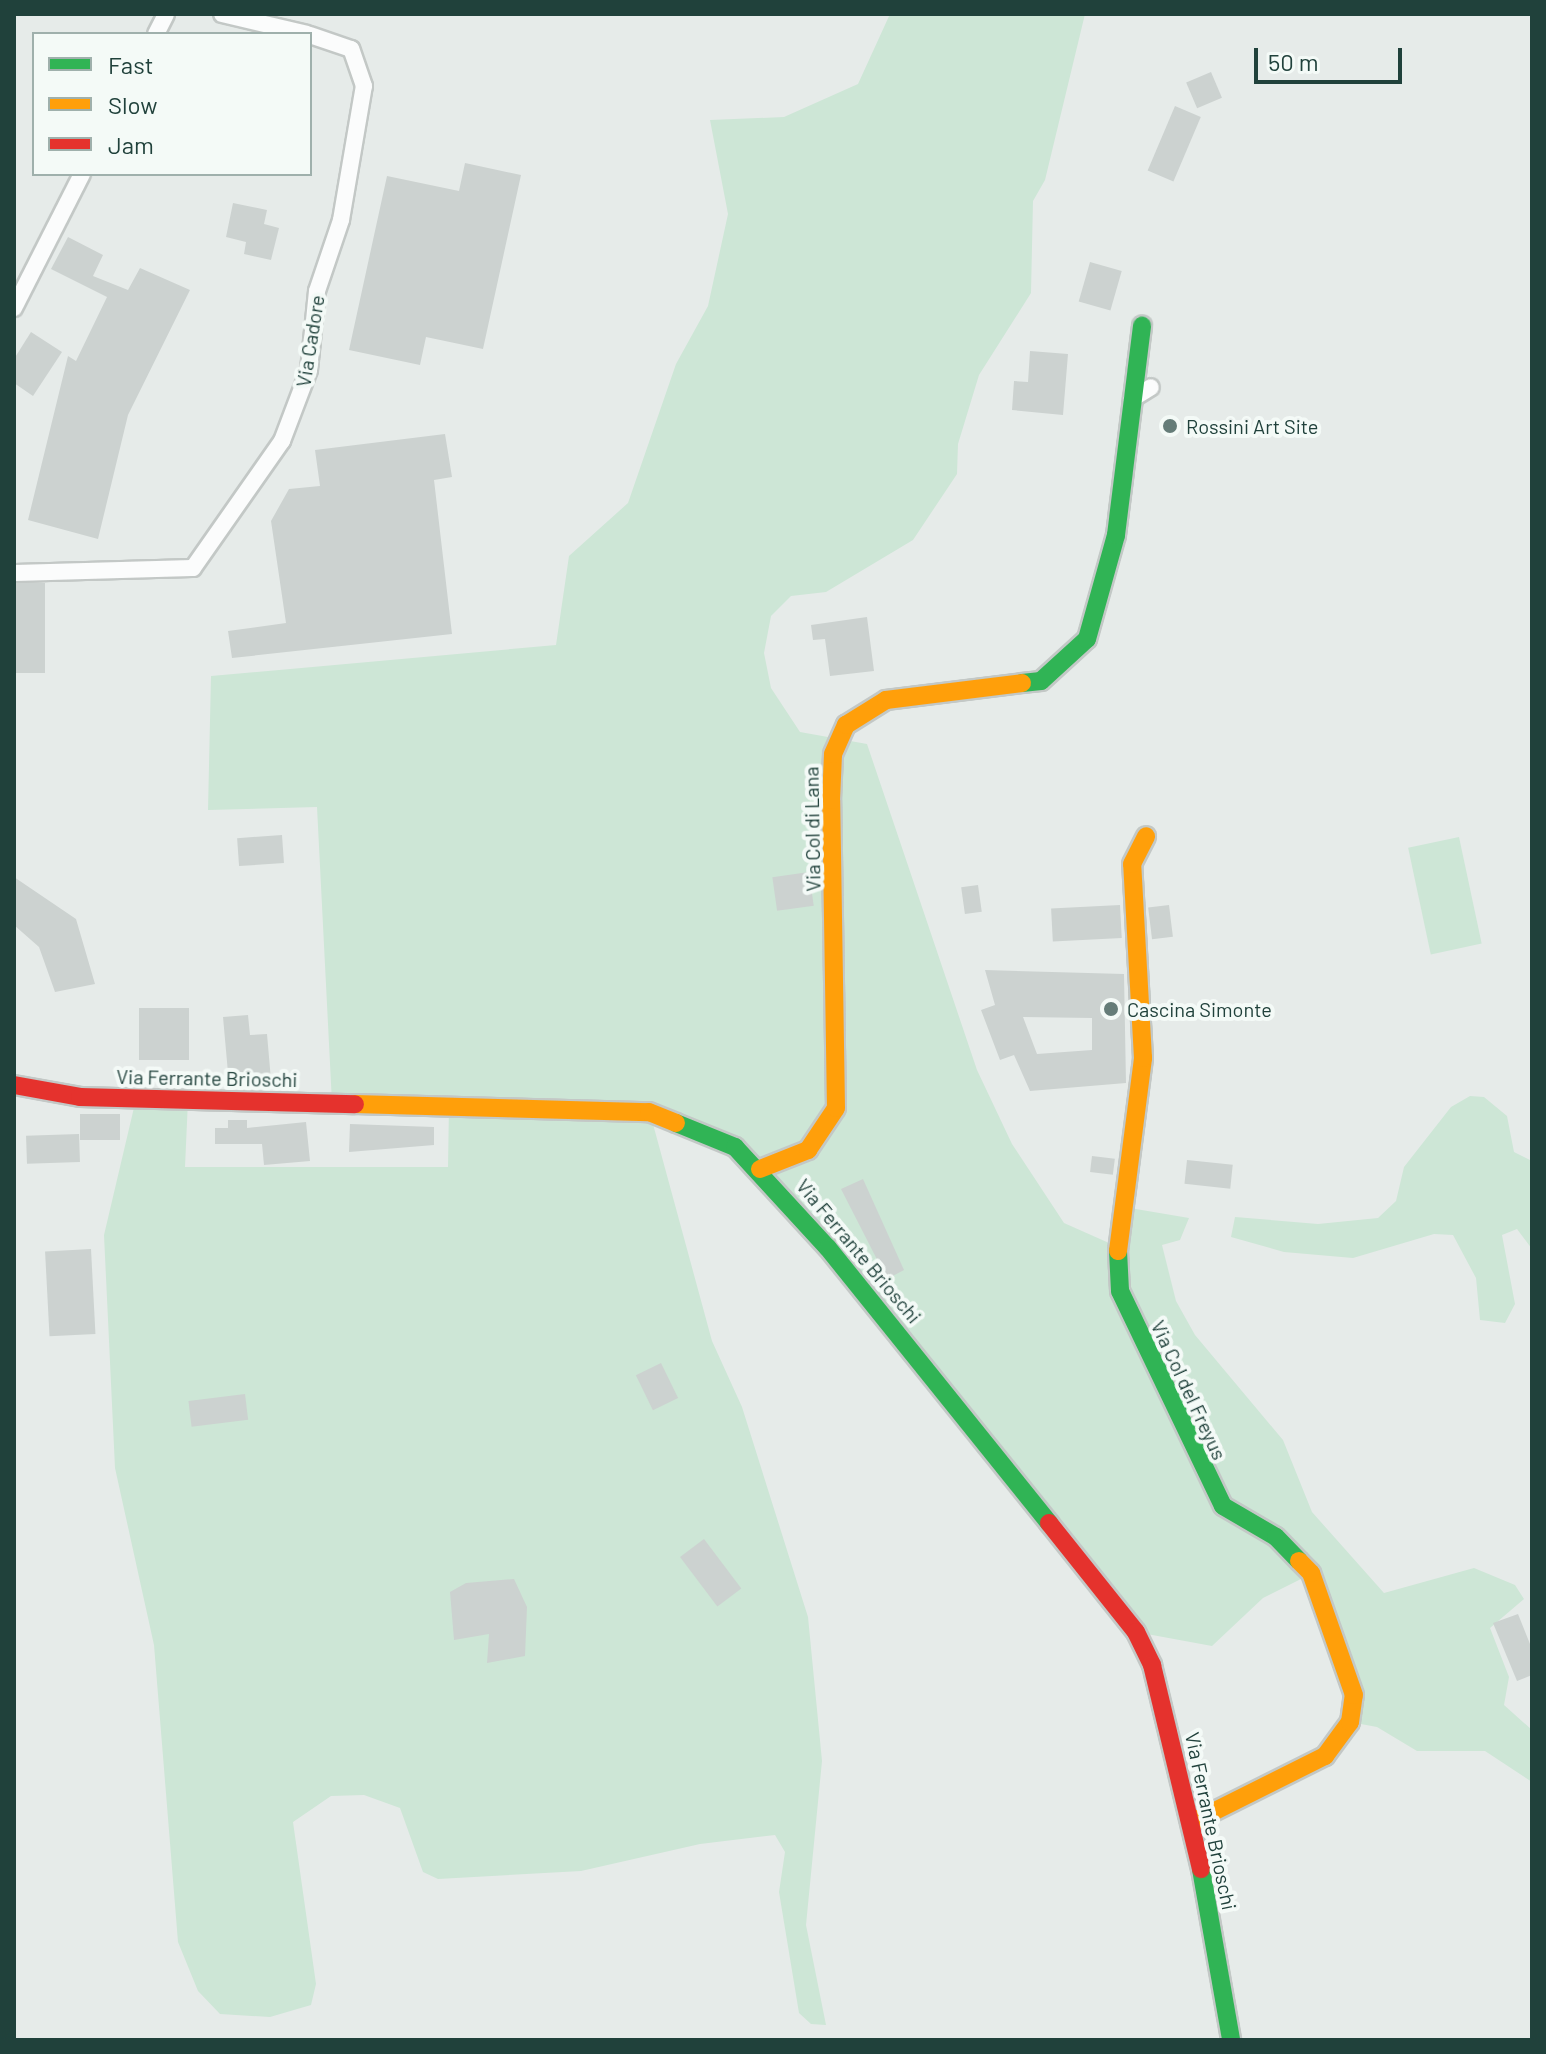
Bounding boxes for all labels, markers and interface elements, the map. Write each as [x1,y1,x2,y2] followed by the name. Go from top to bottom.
[32,32,312,176] legend
[1258,32,1406,82] scale bar
[1268,47,1319,76] text: 50 m
[108,50,153,79] text: Fast
[108,90,157,119] text: Slow
[108,130,154,159] text: Jam
[291,293,329,389] street label: Via Cadore
[1186,414,1318,438] place label: Rossini Art Site
[1161,417,1179,435] marker: Rossini Art Site
[799,766,825,892] street label: Via Col di Lana
[1127,997,1272,1021] place label: Cascina Simonte
[1102,1000,1120,1018] marker: Cascina Simonte
[116,1064,298,1092] street label: Via Ferrante Brioschi
[792,1174,926,1328] street label: Via Ferrante Brioschi
[1146,1316,1232,1464] street label: Via Col del Freyus
[1180,1730,1242,1912] street label: Via Ferrante Brioschi

